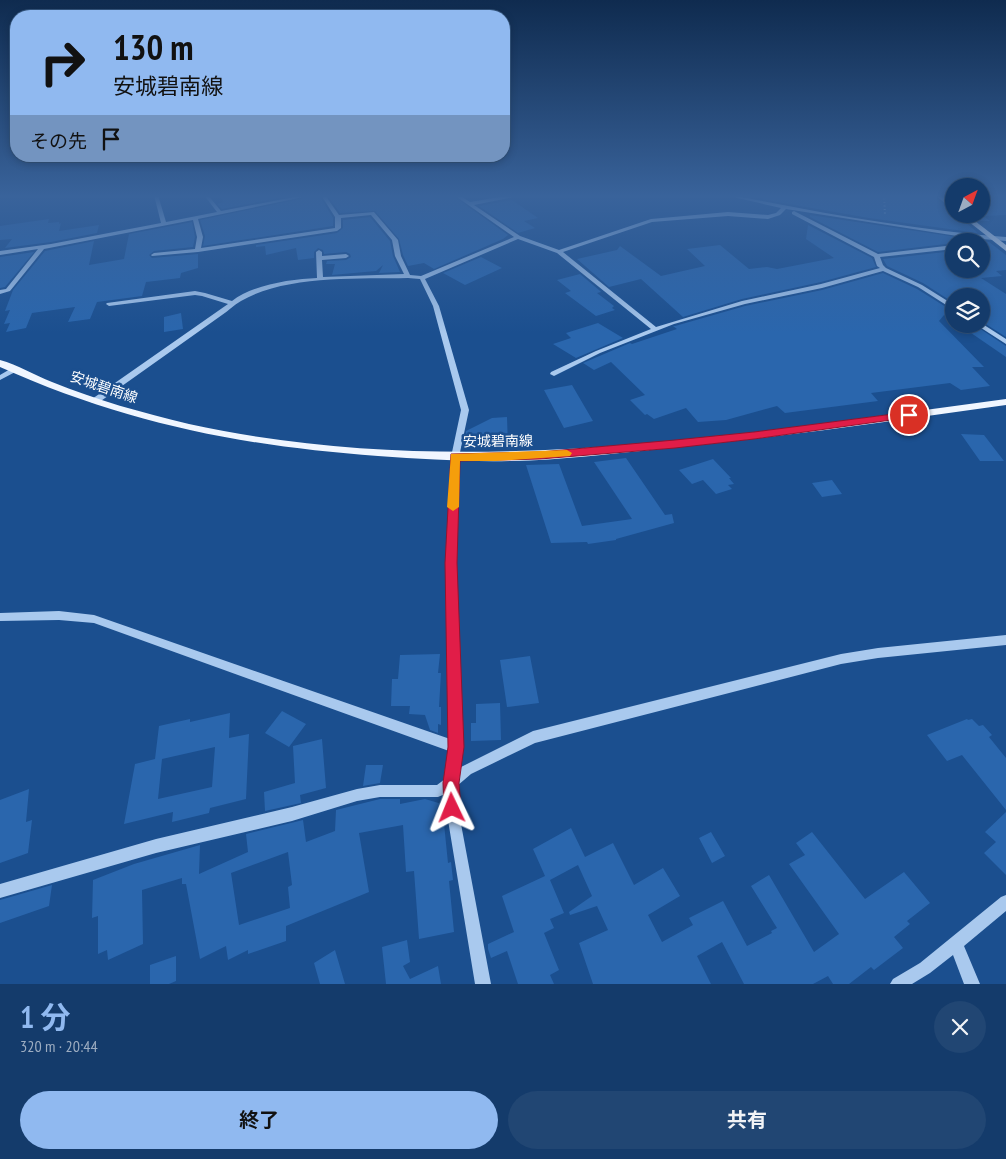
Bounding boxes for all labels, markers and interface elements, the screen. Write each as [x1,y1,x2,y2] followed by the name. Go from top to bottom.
[113,24,194,70] text: 130 m
[30,30,95,95] icon: right
[113,72,223,100] text: 安城碧南線
[97,125,125,153] icon: arrive
[30,129,87,153] text: その先
[945,178,990,222] north arrow
[945,178,990,333] map controls
[945,233,990,278] button: search
[945,288,990,333] button: layers
[68,367,140,407] street label: 安城碧南線
[888,394,930,436] pin
[895,401,923,429] icon: arrive
[463,431,533,451] street label: 安城碧南線
[425,781,477,833] position arrow
[20,997,71,1036] text: 1 分
[934,1001,986,1053] button: close
[20,1036,98,1056] text: 320 m · 20:44
[20,1091,498,1149] button: 終了
[508,1091,986,1149] button: 共有

